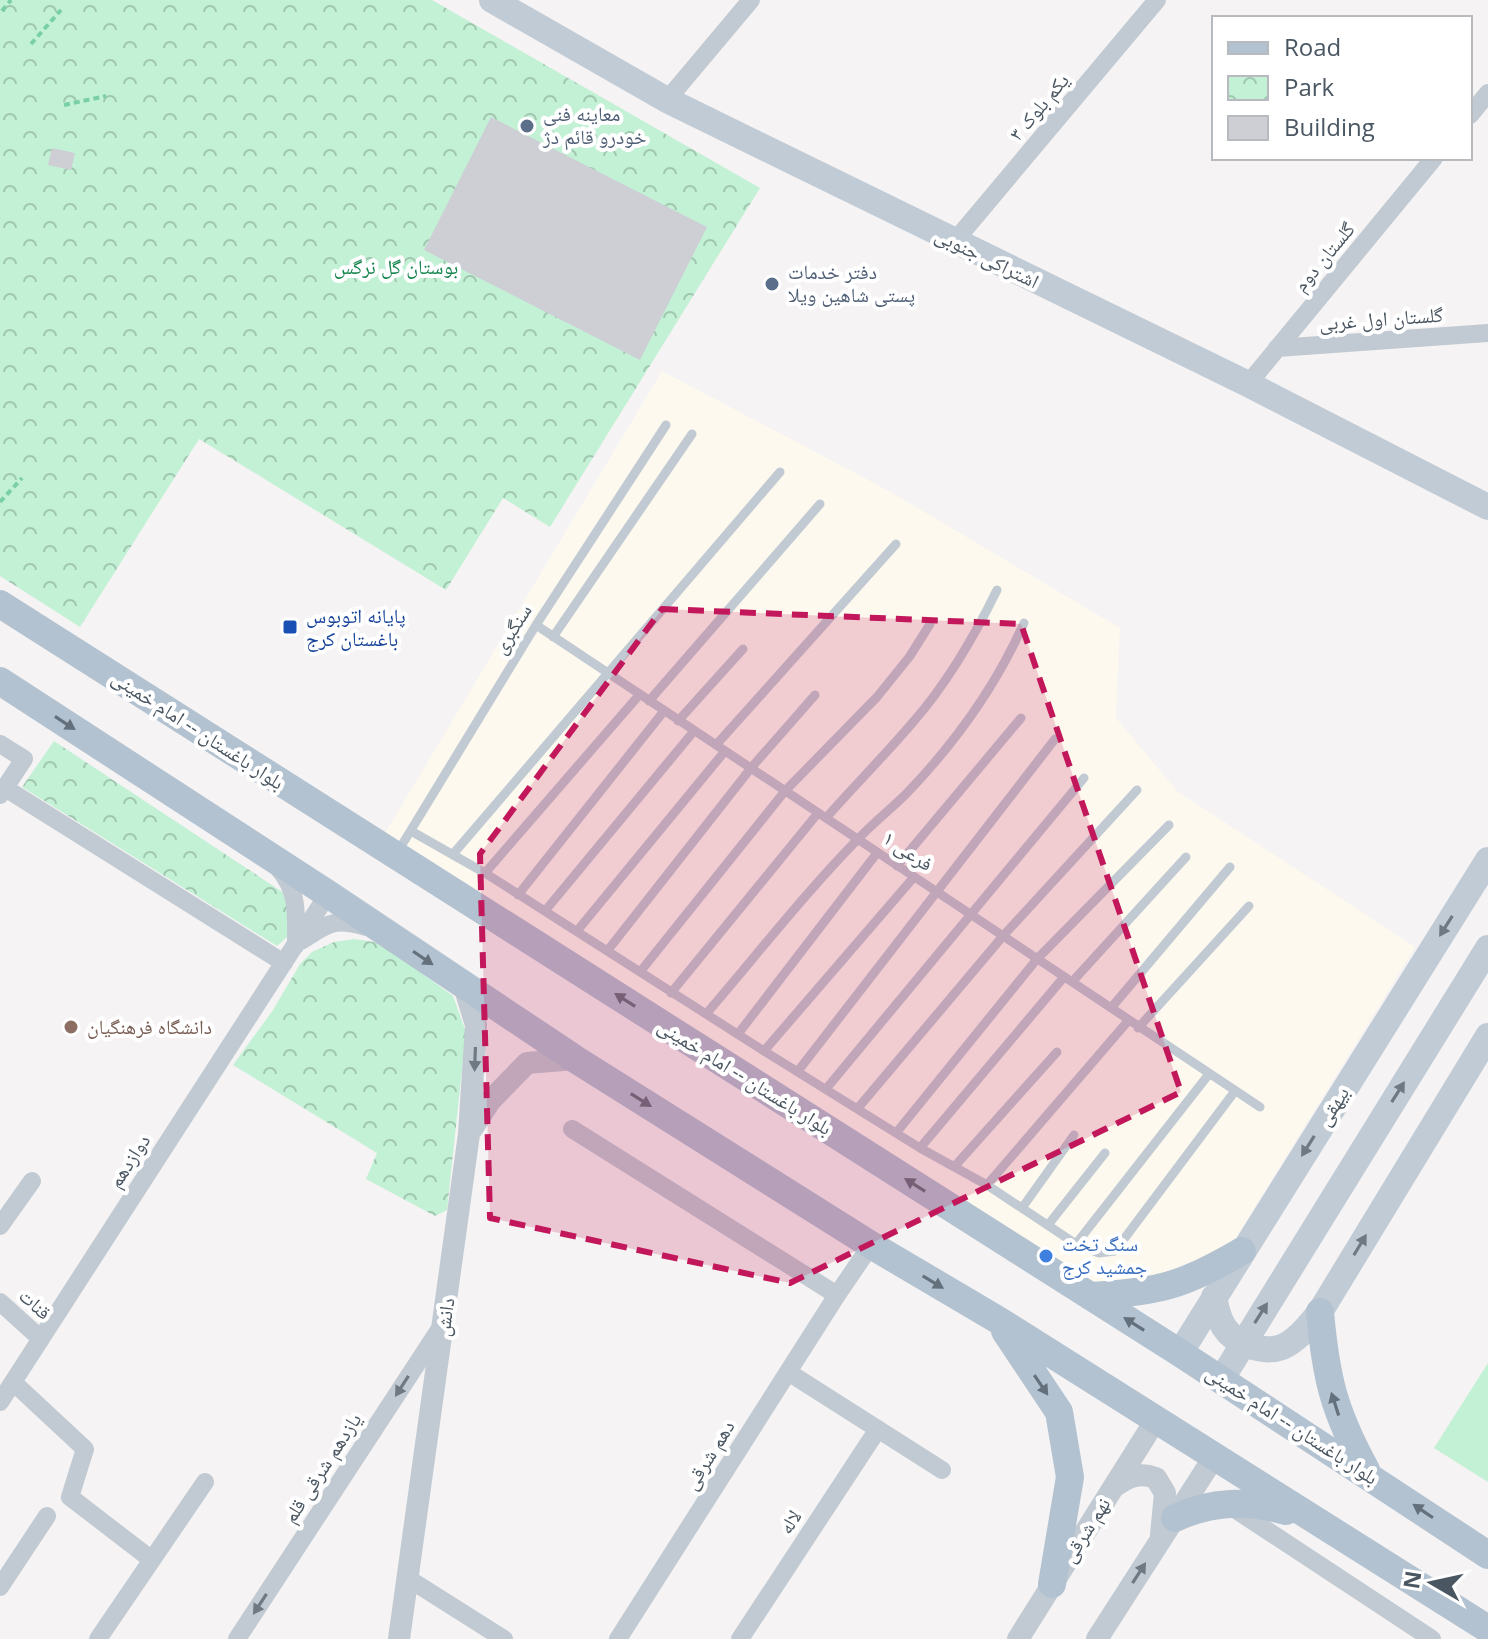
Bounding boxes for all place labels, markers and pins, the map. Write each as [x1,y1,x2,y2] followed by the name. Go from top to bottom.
[542,100,647,151] place label: معاینه فنی خودرو قائم دژ
[518,117,536,135] marker: معاینه فنی خودرو قائم دژ
[788,258,915,308] place label: دفتر خدمات پستی شاهین ویلا
[763,275,781,293] marker: دفتر خدمات پستی شاهین ویلا
[306,602,406,652] place label: پایانه اتوبوس باغستان کرج
[281,618,299,636] marker: پایانه اتوبوس باغستان کرج
[87,1013,212,1040] place label: دانشگاه فرهنگیان
[62,1018,80,1036] marker: دانشگاه فرهنگیان
[1062,1230,1147,1280] place label: سنگ تخت جمشید کرج
[1037,1247,1055,1265] marker: سنگ تخت جمشید کرج

